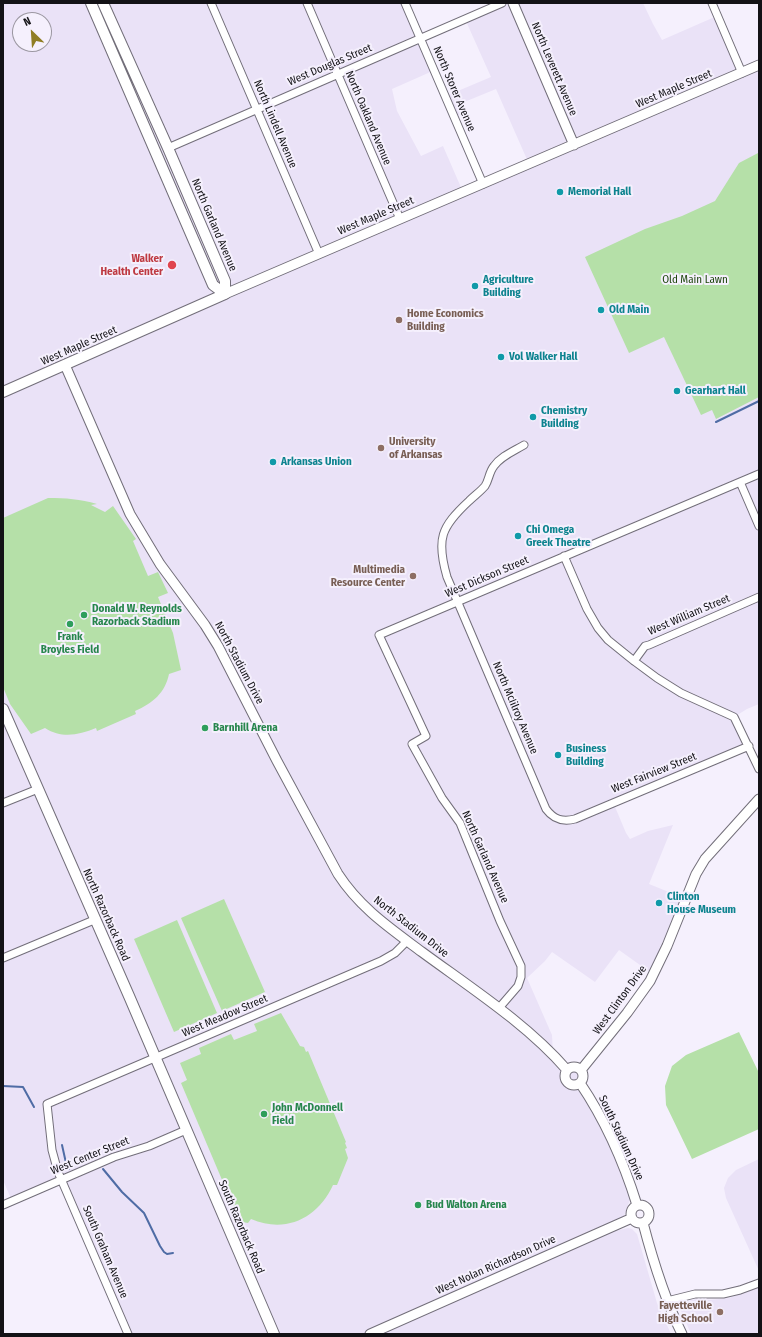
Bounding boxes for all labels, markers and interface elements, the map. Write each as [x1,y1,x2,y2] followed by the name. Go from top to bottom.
[12,12,52,52] north arrow
[21,14,33,29] text: N
[528,20,580,118] street label: North Leverett Avenue
[286,41,374,89] street label: West Douglas Street
[430,44,478,134] street label: North Storer Avenue
[634,67,714,111] street label: West Maple Street
[342,69,394,167] street label: North Oakland Avenue
[250,78,300,170] street label: North Lindell Avenue
[189,177,239,273] street label: North Garland Avenue
[568,185,631,199] place label: Memorial Hall
[555,187,565,197] marker: Memorial Hall
[336,194,416,238] street label: West Maple Street
[100,252,163,278] place label: Walker Health Center
[166,259,178,271] marker: Walker Health Center
[483,273,534,299] place label: Agriculture Building
[662,273,728,287] park label: Old Main Lawn
[470,281,480,291] marker: Agriculture Building
[609,303,649,317] place label: Old Main
[596,305,606,315] marker: Old Main
[407,307,484,333] place label: Home Economics Building
[394,315,404,325] marker: Home Economics Building
[39,323,119,369] street label: West Maple Street
[509,350,578,364] place label: Vol Walker Hall
[496,352,506,362] marker: Vol Walker Hall
[685,384,746,398] place label: Gearhart Hall
[672,386,682,396] marker: Gearhart Hall
[541,404,587,430] place label: Chemistry Building
[528,412,538,422] marker: Chemistry Building
[389,435,442,461] place label: University of Arkansas
[376,443,386,453] marker: University of Arkansas
[281,455,352,469] place label: Arkansas Union
[268,457,278,467] marker: Arkansas Union
[526,523,591,549] place label: Chi Omega Greek Theatre
[513,531,523,541] marker: Chi Omega Greek Theatre
[443,553,531,601] street label: West Dickson Street
[331,563,405,589] place label: Multimedia Resource Center
[408,571,418,581] marker: Multimedia Resource Center
[646,592,732,638] street label: West William Street
[92,602,182,628] place label: Donald W. Reynolds Razorback Stadium
[79,610,89,620] marker: Donald W. Reynolds Razorback Stadium
[65,619,75,629] marker: Frank Broyles Field
[212,620,266,706] street label: North Stadium Drive
[41,630,99,656] place label: Frank Broyles Field
[490,660,540,756] street label: North McIilroy Avenue
[213,721,278,735] place label: Barnhill Arena
[200,723,210,733] marker: Barnhill Arena
[566,742,606,768] place label: Business Building
[553,750,563,760] marker: Business Building
[610,750,698,796] street label: West Fairview Street
[459,809,511,905] street label: North Garland Avenue
[80,867,132,963] street label: North Razorback Road
[667,890,736,916] place label: Clinton House Museum
[371,894,451,960] street label: North Stadium Drive
[654,898,664,908] marker: Clinton House Museum
[590,963,650,1037] street label: West Clinton Drive
[180,992,270,1040] street label: West Meadow Street
[596,1093,646,1183] street label: South Stadium Drive
[272,1101,343,1127] place label: John McDonnell Field
[259,1109,269,1119] marker: John McDonnell Field
[49,1134,131,1178] street label: West Center Street
[215,1178,267,1276] street label: South Razorback Road
[426,1198,507,1212] place label: Bud Walton Arena
[413,1200,423,1210] marker: Bud Walton Arena
[79,1204,131,1300] street label: South Graham Avenue
[434,1233,558,1297] street label: West Nolan Richardson Drive
[658,1299,712,1325] place label: Fayetteville High School
[715,1307,725,1317] marker: Fayetteville High School

